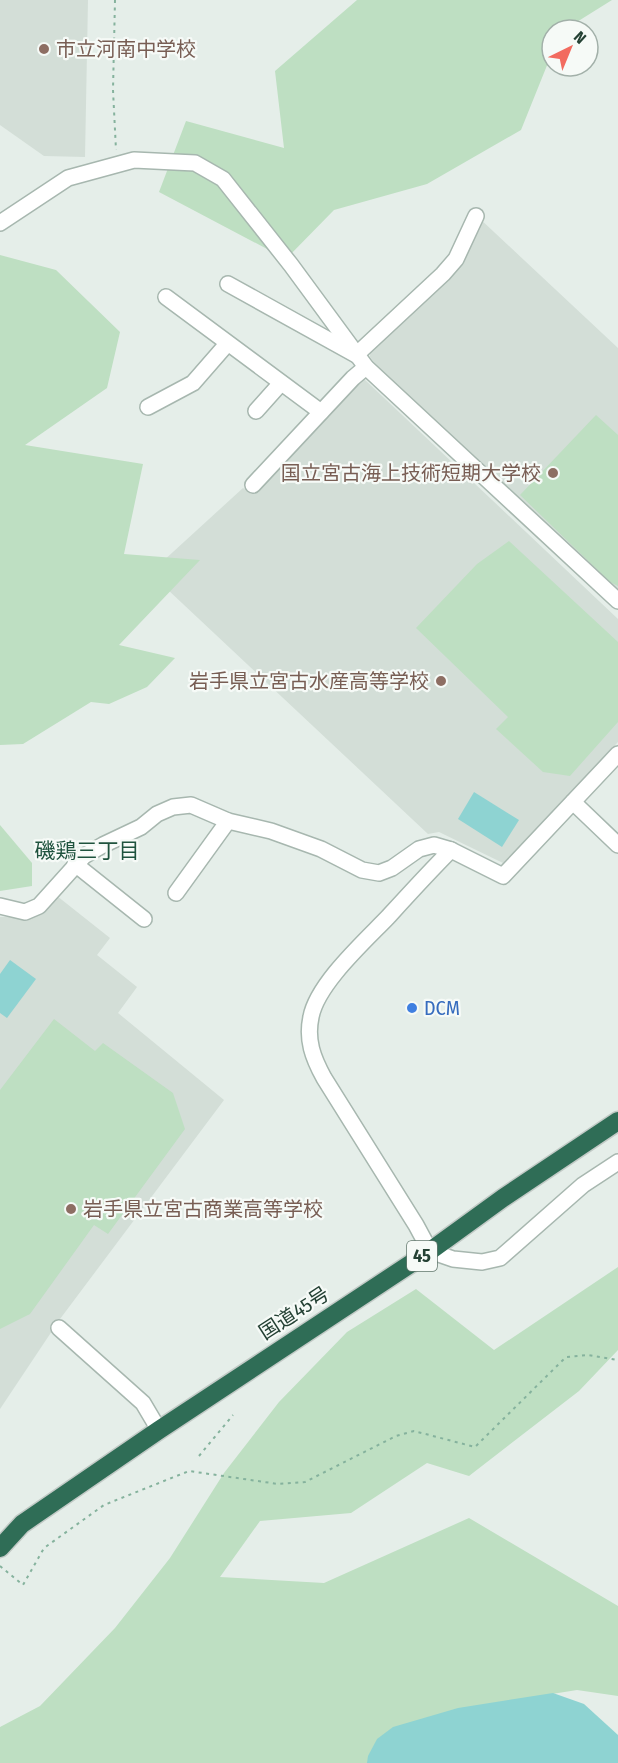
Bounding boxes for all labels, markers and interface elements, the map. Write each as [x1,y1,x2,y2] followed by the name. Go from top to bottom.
[540,18,600,78] north arrow
[570,27,590,48] text: N
[56,37,196,61] place label: 市立河南中学校
[37,42,51,56] marker: 市立河南中学校
[281,461,541,485] place label: 国立宮古海上技術短期大学校
[546,466,560,480] marker: 国立宮古海上技術短期大学校
[189,669,429,693] place label: 岩手県立宮古水産高等学校
[434,674,448,688] marker: 岩手県立宮古水産高等学校
[35,838,140,864] district label: 磯鶏三丁目
[424,996,460,1020] place label: DCM
[405,1001,419,1015] marker: DCM
[83,1197,323,1221] place label: 岩手県立宮古商業高等学校
[64,1202,78,1216] marker: 岩手県立宮古商業高等学校
[407,1241,437,1271] road number: 45
[254,1282,334,1344] street label: 国道45号

